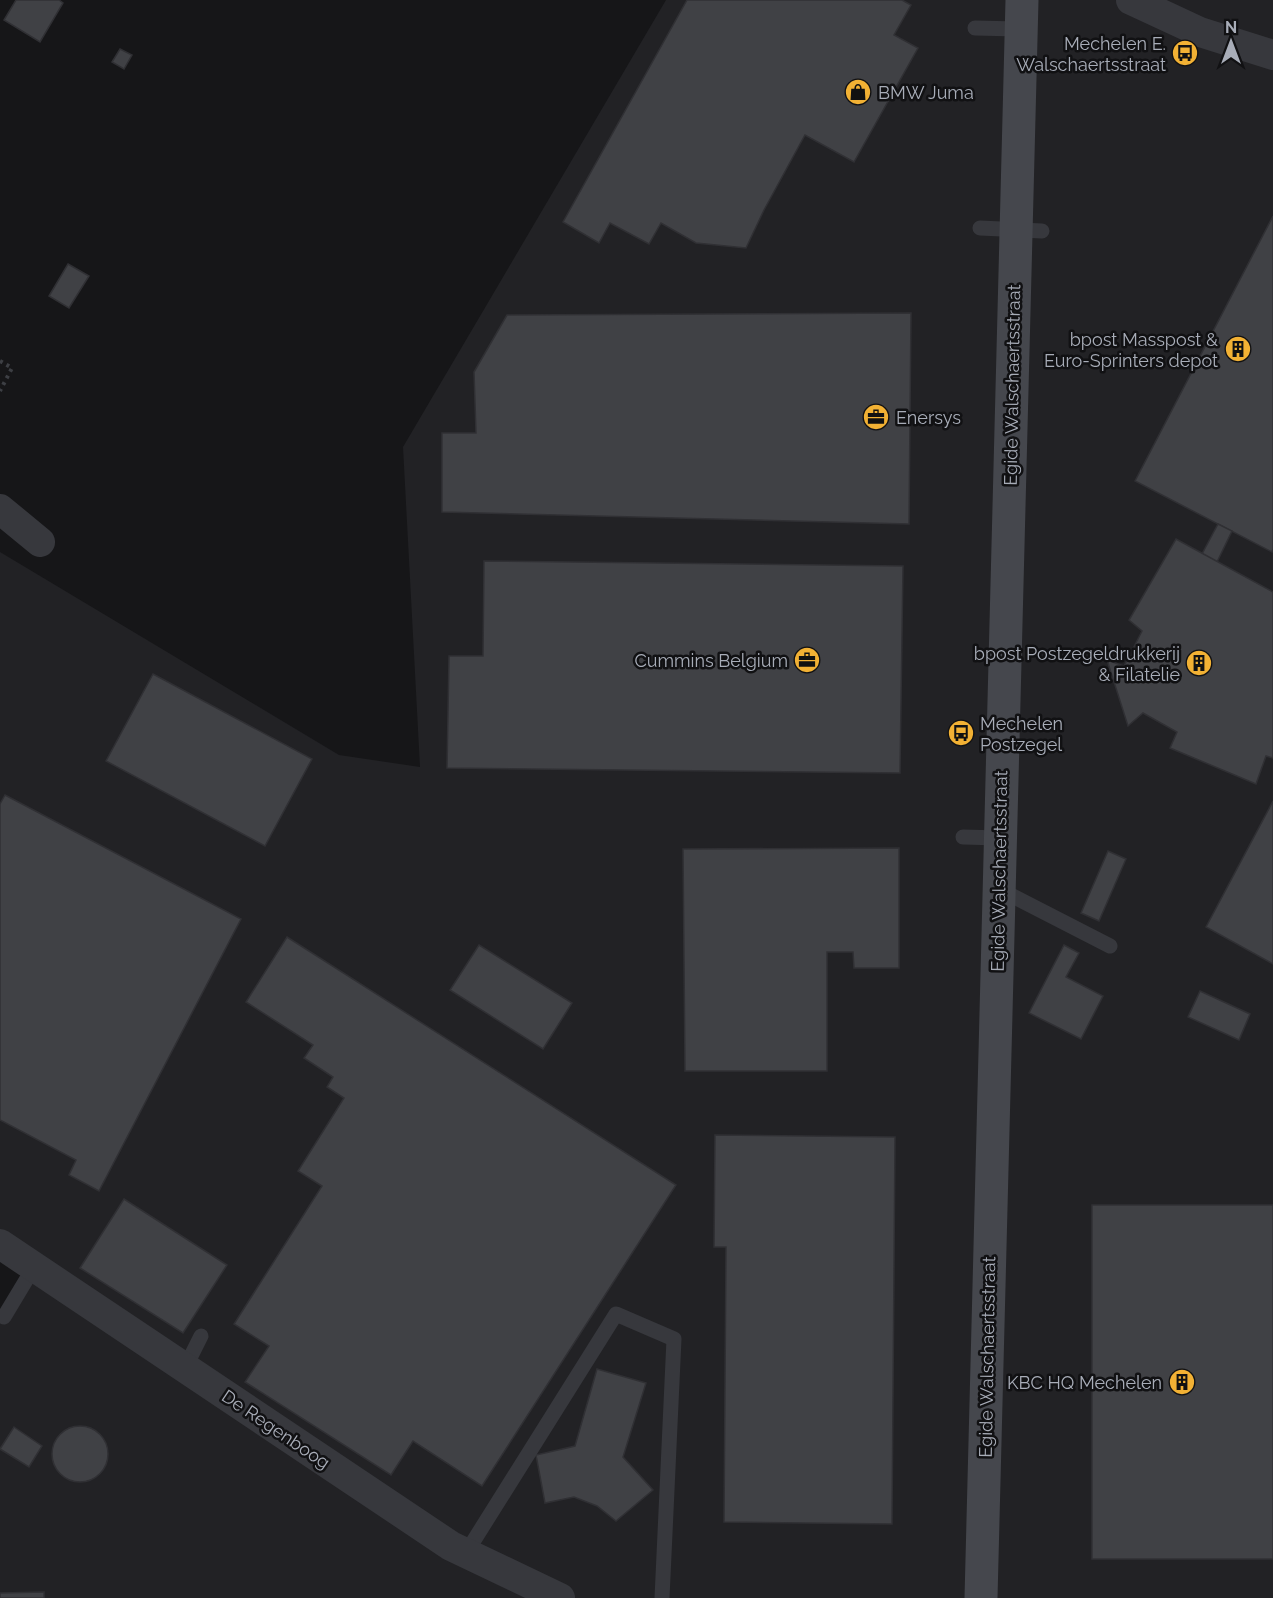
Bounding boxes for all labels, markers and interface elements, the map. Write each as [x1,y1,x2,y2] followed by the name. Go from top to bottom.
[1201,12,1261,72] north arrow
[1225,18,1237,37] text: N
[1016,33,1166,75] place label: Mechelen E. Walschaertsstraat
[1170,38,1200,68] bus stop icon: Mechelen E. Walschaertsstraat
[843,77,873,107] shop icon: BMW Juma
[878,82,974,103] place label: BMW Juma
[1000,284,1024,486] street label: Egide Walschaertsstraat
[1044,329,1218,371] place label: bpost Masspost & Euro-Sprinters depot
[1223,334,1253,364] building icon: bpost Masspost & Euro-Sprinters depot
[861,402,891,432] office icon: Enersys
[896,407,961,428] place label: Enersys
[974,643,1180,685] place label: bpost Postzegeldrukkerij & Filatelie
[792,645,822,675] office icon: Cummins Belgium
[1184,648,1214,678] building icon: bpost Postzegeldrukkerij & Filatelie
[634,650,788,671] place label: Cummins Belgium
[980,713,1063,755] place label: Mechelen Postzegel
[946,718,976,748] bus stop icon: Mechelen Postzegel
[987,770,1011,972] street label: Egide Walschaertsstraat
[975,1256,999,1458] street label: Egide Walschaertsstraat
[1167,1367,1197,1397] building icon: KBC HQ Mechelen
[1007,1372,1162,1393] place label: KBC HQ Mechelen
[218,1385,334,1473] street label: De Regenboog

